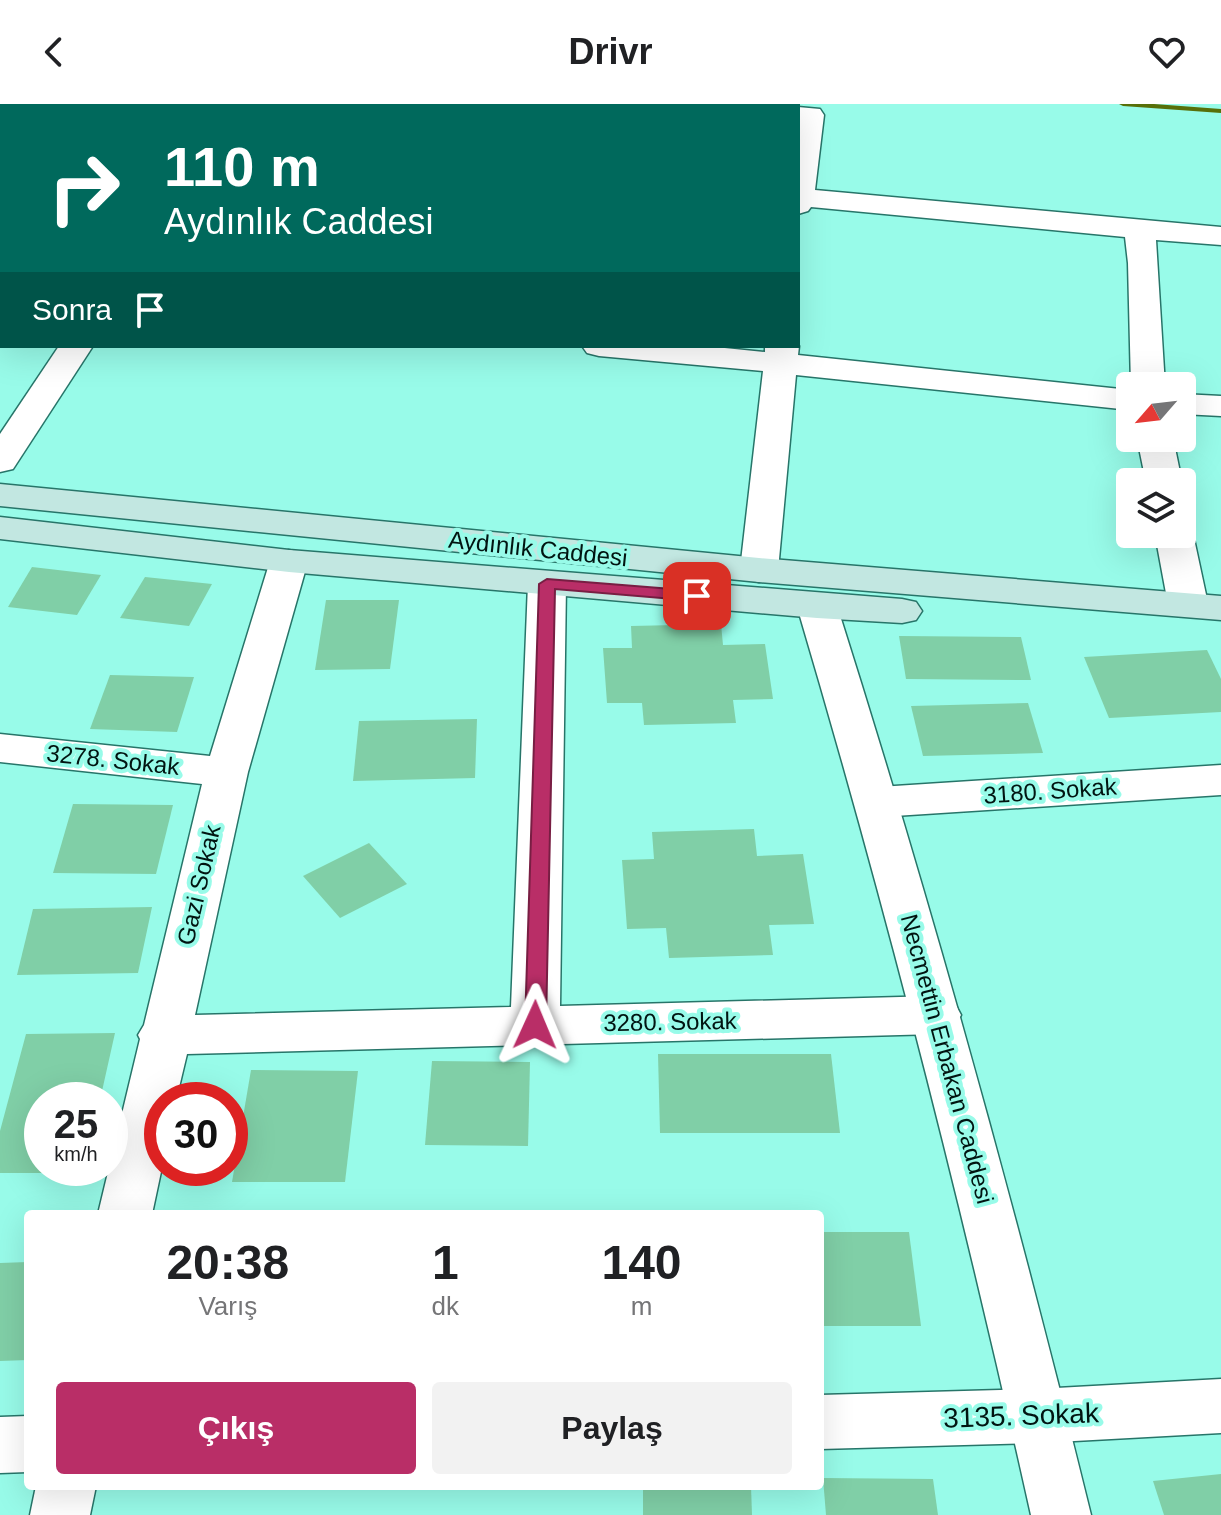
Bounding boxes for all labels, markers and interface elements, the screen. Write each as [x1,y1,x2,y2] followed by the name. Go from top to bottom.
[32,30,76,74] icon: back
[1145,30,1189,74] icon: heart
[568,31,653,72] text: Drivr
[164,135,320,198] text: 110 m
[32,136,136,240] icon: right
[164,201,434,242] text: Aydınlık Caddesi
[128,288,172,332] icon: arrive
[32,293,112,326] text: Sonra
[1116,372,1196,452] north arrow
[1116,372,1196,548] map controls
[1116,468,1196,548] button: layers
[447,526,629,571] street label: Aydınlık Caddesi
[663,562,731,630] pin
[675,574,719,618] icon: arrive
[45,739,182,780] street label: 3278. Sokak
[982,772,1118,809] street label: 3180. Sokak
[172,821,226,948] street label: Gazi Sokak
[896,911,999,1207] street label: Necmettin Erbakan Caddesi
[493,983,577,1067] position arrow
[603,1007,738,1036] street label: 3280. Sokak
[144,1082,248,1186] speed limit sign: 30
[54,1102,98,1146] text: 25
[54,1143,98,1165] text: km/h
[166,1236,289,1289] text: 20:38
[432,1236,459,1289] text: 1
[601,1236,682,1289] text: 140
[198,1291,257,1321] text: Varış
[432,1291,459,1321] text: dk
[631,1291,652,1321] text: m
[56,1382,416,1474] button: Çıkış
[432,1382,792,1474] button: Paylaş
[943,1397,1100,1434] street label: 3135. Sokak

